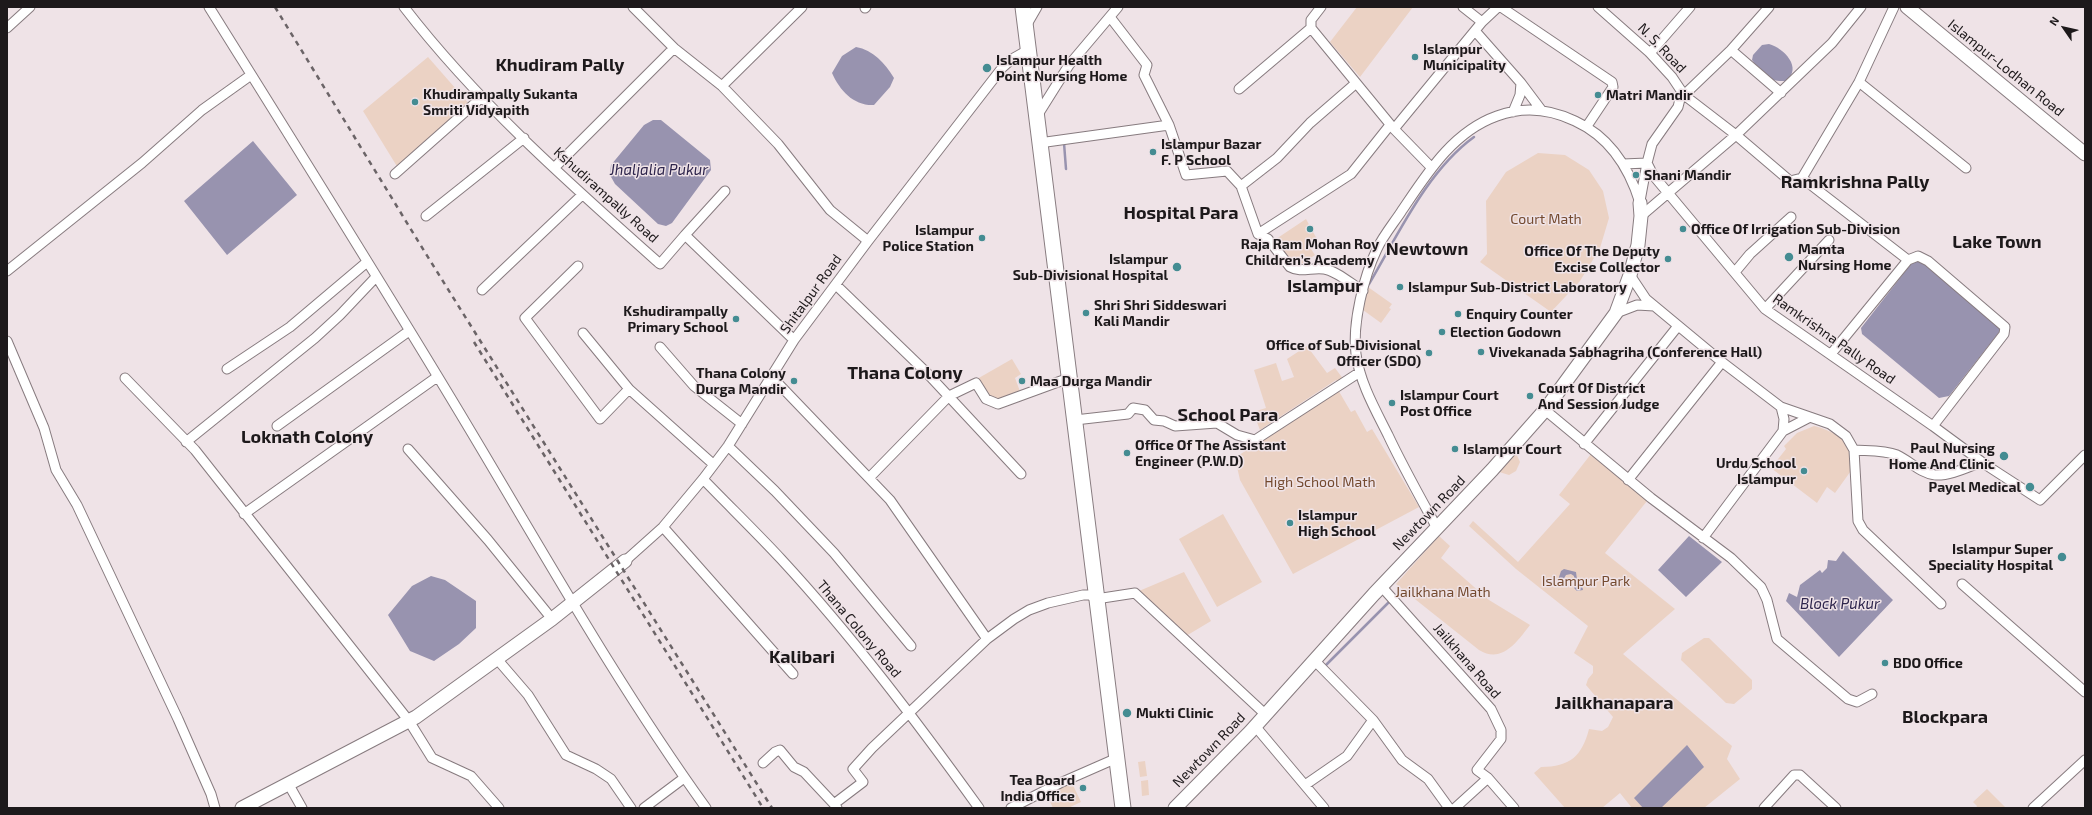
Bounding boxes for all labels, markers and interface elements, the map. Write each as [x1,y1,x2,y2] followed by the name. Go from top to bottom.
[2044,8,2084,48] north arrow
[2046,14,2061,28] text: N
[1944,16,2068,120] street label: Islampur-Lodhan Road
[1634,20,1690,76] street label: N. S. Road
[1423,41,1506,74] place label: Islampur Municipality
[996,52,1127,84] place label: Islampur Health Point Nursing Home
[1410,52,1420,62] marker: Islampur Municipality
[495,54,625,76] district label: Khudiram Pally
[981,62,993,74] marker: Islampur Health Point Nursing Home
[423,86,578,118] place label: Khudirampally Sukanta Smriti Vidyapith
[1606,87,1693,103] place label: Matri Mandir
[1593,90,1603,100] marker: Matri Mandir
[410,97,420,107] marker: Khudirampally Sukanta Smriti Vidyapith
[1161,136,1261,168] place label: Islampur Bazar F. P School
[550,144,662,246] street label: Kshudirampally Road
[1148,147,1158,157] marker: Islampur Bazar F. P School
[610,161,708,179] water label: Jhaljalia Pukur
[1644,167,1731,183] place label: Shani Mandir
[1631,170,1641,180] marker: Shani Mandir
[1781,171,1929,193] district label: Ramkrishna Pally
[1123,202,1239,224] district label: Hospital Para
[1510,211,1582,227] park label: Court Math
[1691,221,1900,237] place label: Office Of Irrigation Sub-Division
[883,222,974,254] place label: Islampur Police Station
[1305,224,1315,234] marker: Raja Ram Mohan Roy Children’s Academy
[1678,224,1688,234] marker: Office Of Irrigation Sub-Division
[1952,231,2042,253] district label: Lake Town
[977,233,987,243] marker: Islampur Police Station
[1241,236,1379,268] place label: Raja Ram Mohan Roy Children’s Academy
[1386,238,1468,260] district label: Newtown
[1798,241,1891,274] place label: Mamta Nursing Home
[1524,243,1660,276] place label: Office Of The Deputy Excise Collector
[777,251,845,337] street label: Shitalpur Road
[1013,251,1168,284] place label: Islampur Sub-Divisional Hospital
[1783,251,1795,263] marker: Mamta Nursing Home
[1663,254,1673,264] marker: Office Of The Deputy Excise Collector
[1171,261,1183,273] marker: Islampur Sub-Divisional Hospital
[1287,275,1363,297] district label: Islampur
[1408,279,1627,295] place label: Islampur Sub-District Laboratory
[1395,282,1405,292] marker: Islampur Sub-District Laboratory
[1770,290,1898,388] street label: Ramkrishna Pally Road
[1094,297,1227,330] place label: Shri Shri Siddeswari Kali Mandir
[623,303,728,336] place label: Kshudirampally Primary School
[1466,306,1573,322] place label: Enquiry Counter
[1081,308,1091,318] marker: Shri Shri Siddeswari Kali Mandir
[1453,309,1463,319] marker: Enquiry Counter
[731,314,741,324] marker: Kshudirampally Primary School
[1450,324,1561,340] place label: Election Godown
[1437,327,1447,337] marker: Election Godown
[1266,337,1421,370] place label: Office of Sub-Divisional Officer (SDO)
[1489,344,1762,360] place label: Vivekanada Sabhagriha (Conference Hall)
[1476,347,1486,357] marker: Vivekanada Sabhagriha (Conference Hall)
[1424,348,1434,358] marker: Office of Sub-Divisional Officer (SDO)
[847,362,963,384] district label: Thana Colony
[696,365,786,398] place label: Thana Colony Durga Mandir
[1030,373,1152,389] place label: Maa Durga Mandir
[789,376,799,386] marker: Thana Colony Durga Mandir
[1017,376,1027,386] marker: Maa Durga Mandir
[1538,380,1659,412] place label: Court Of District And Session Judge
[1400,387,1499,420] place label: Islampur Court Post Office
[1525,391,1535,401] marker: Court Of District And Session Judge
[1387,398,1397,408] marker: Islampur Court Post Office
[1178,404,1278,426] district label: School Para
[241,426,373,448] district label: Loknath Colony
[1135,437,1286,470] place label: Office Of The Assistant Engineer (P.W.D)
[1889,440,1995,472] place label: Paul Nursing Home And Clinic
[1463,441,1562,457] place label: Islampur Court
[1450,444,1460,454] marker: Islampur Court
[1122,448,1132,458] marker: Office Of The Assistant Engineer (P.W.D)
[1998,450,2010,462] marker: Paul Nursing Home And Clinic
[1716,455,1796,488] place label: Urdu School Islampur
[1799,466,1809,476] marker: Urdu School Islampur
[1389,472,1469,554] street label: Newtown Road
[1264,474,1376,490] park label: High School Math
[1929,479,2021,495] place label: Payel Medical
[2024,481,2036,493] marker: Payel Medical
[1298,507,1376,540] place label: Islampur High School
[1285,518,1295,528] marker: Islampur High School
[1928,541,2053,574] place label: Islampur Super Speciality Hospital
[2056,551,2068,563] marker: Islampur Super Speciality Hospital
[1542,573,1630,589] park label: Islampur Park
[813,577,905,681] street label: Thana Colony Road
[1395,584,1491,600] park label: Jailkhana Math
[1800,595,1880,613] water label: Block Pukur
[1430,620,1504,702] street label: Jailkhana Road
[769,646,835,668] district label: Kalibari
[1893,655,1963,671] place label: BDO Office
[1880,658,1890,668] marker: BDO Office
[1555,692,1673,714] district label: Jailkhanapara
[1136,705,1214,721] place label: Mukti Clinic
[1902,706,1988,728] district label: Blockpara
[1121,707,1133,719] marker: Mukti Clinic
[1169,709,1249,791] street label: Newtown Road
[1000,772,1075,804] place label: Tea Board India Office
[1078,783,1088,793] marker: Tea Board India Office

